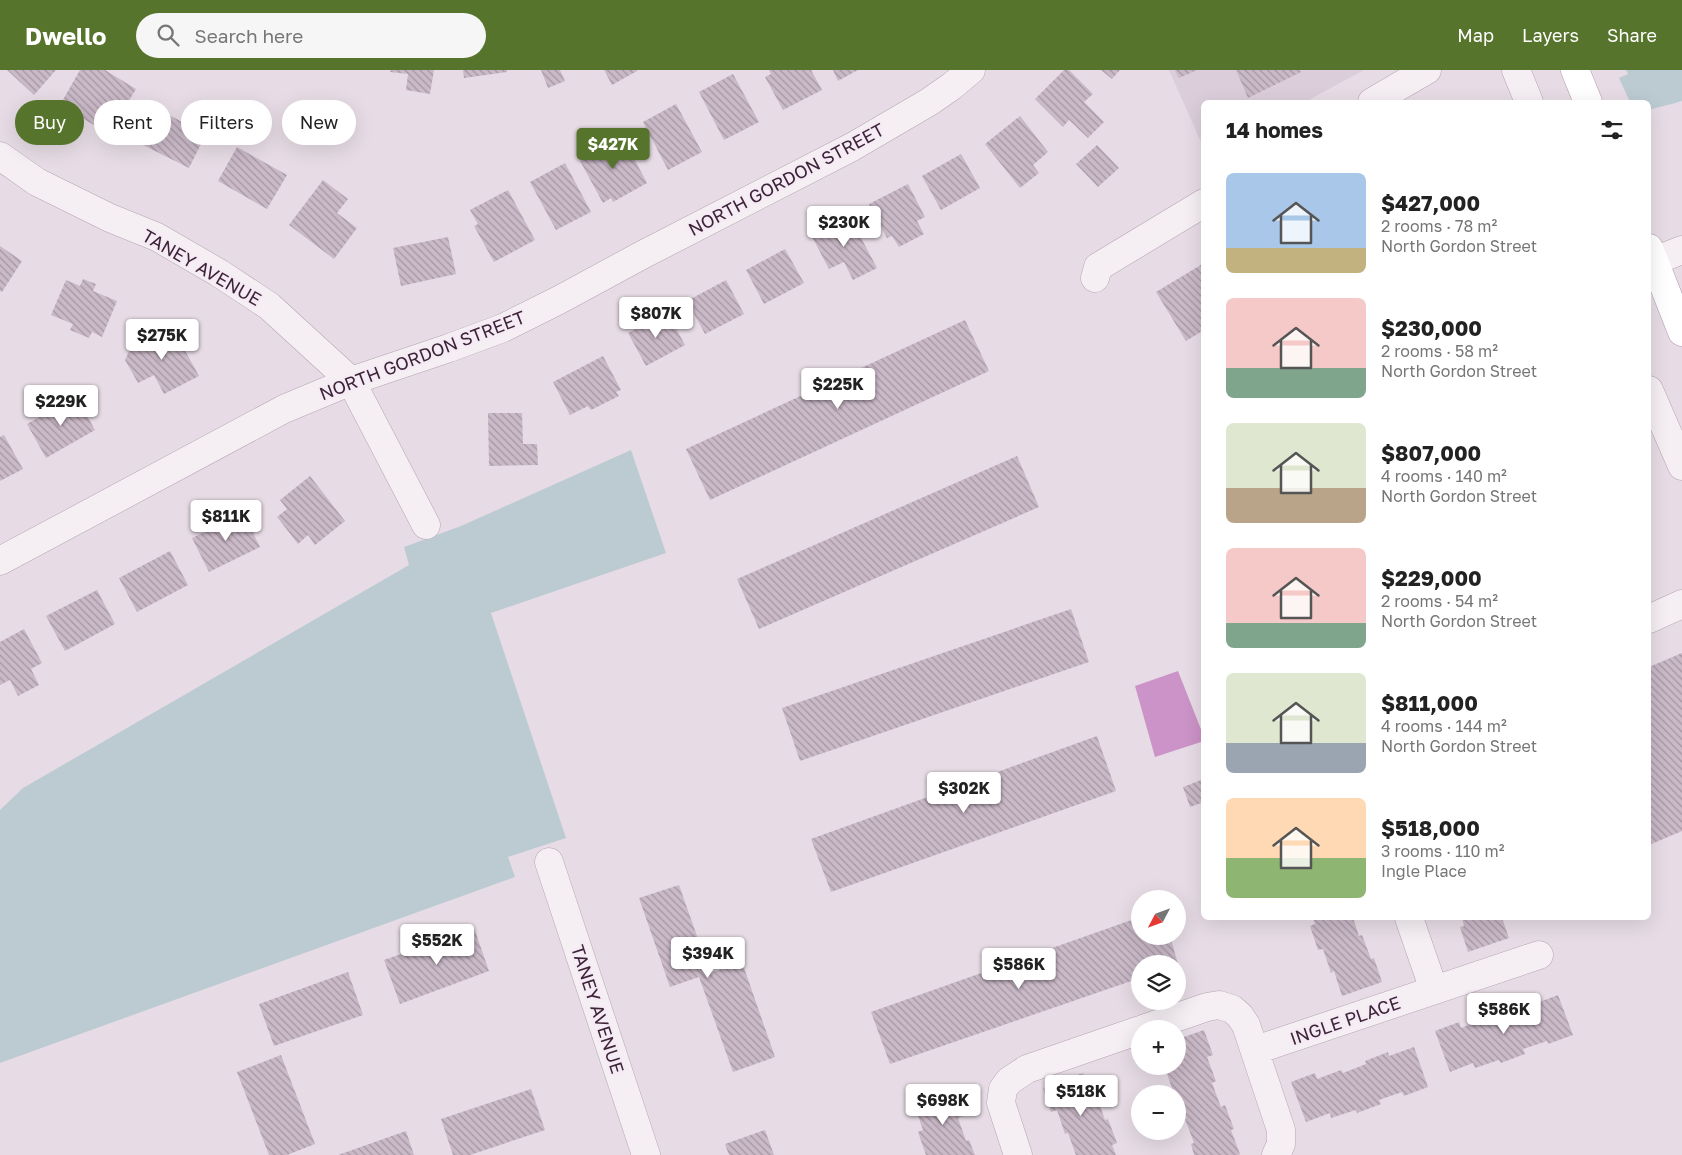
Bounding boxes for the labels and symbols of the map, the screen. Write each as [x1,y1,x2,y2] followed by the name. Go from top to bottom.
[684,118,888,240] street label: NORTH GORDON STREET
[578,128,648,170] pin: $427K
[809,206,879,248] pin: $230K
[139,224,265,310] street label: TANEY AVENUE
[621,296,691,339] pin: $807K
[316,306,528,404] street label: NORTH GORDON STREET
[127,318,197,361] pin: $275K
[803,368,873,410] pin: $225K
[26,384,96,427] pin: $229K
[191,500,261,542] pin: $811K
[929,772,999,814] pin: $302K
[1131,890,1186,945] north arrow
[402,924,472,966] pin: $552K
[673,936,743,979] pin: $394K
[567,942,629,1076] street label: TANEY AVENUE
[984,948,1054,990] pin: $586K
[1287,991,1403,1049] street label: INGLE PLACE
[1469,992,1539,1035] pin: $586K
[1046,1074,1116,1117] pin: $518K
[908,1084,978,1126] pin: $698K

